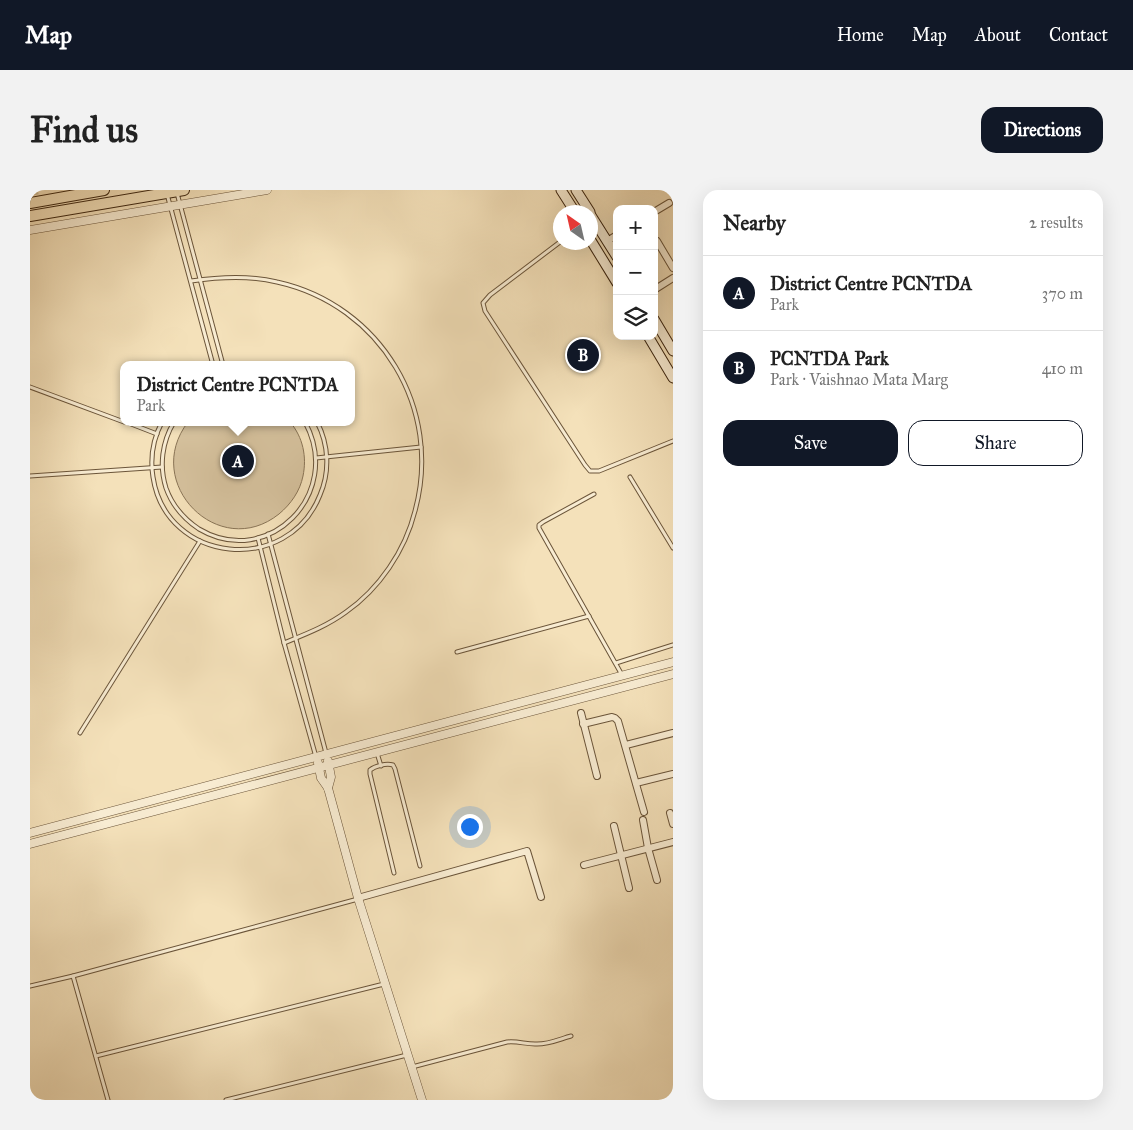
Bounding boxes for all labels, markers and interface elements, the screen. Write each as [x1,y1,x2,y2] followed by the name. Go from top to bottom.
[25,20,72,50] text: Map
[837,24,884,46] text: Home
[912,24,947,46] text: Map
[975,24,1021,46] text: About
[1049,24,1108,46] text: Contact
[981,107,1103,153] button: Directions
[30,109,138,152] text: Find us
[553,205,598,250] north arrow
[613,205,658,340] map controls
[613,205,658,250] button: +
[723,210,786,236] text: Nearby
[1029,213,1083,232] text: 2 results
[613,250,658,295] button: −
[770,272,972,295] text: District Centre PCNTDA
[734,284,744,303] text: A
[1042,284,1083,303] text: 370 m
[613,295,658,340] button: layers
[770,295,799,314] text: Park
[567,336,599,374] pin: B
[770,347,889,370] text: PCNTDA Park
[734,359,744,378] text: B
[1042,359,1083,378] text: 410 m
[120,361,355,426] popup
[770,370,948,389] text: Park · Vaishnao Mata Marg
[136,373,339,396] text: District Centre PCNTDA
[136,396,165,415] text: Park
[723,420,898,466] button: Save
[908,420,1083,466] button: Share
[222,442,254,480] pin: A
[457,814,483,840] your location

